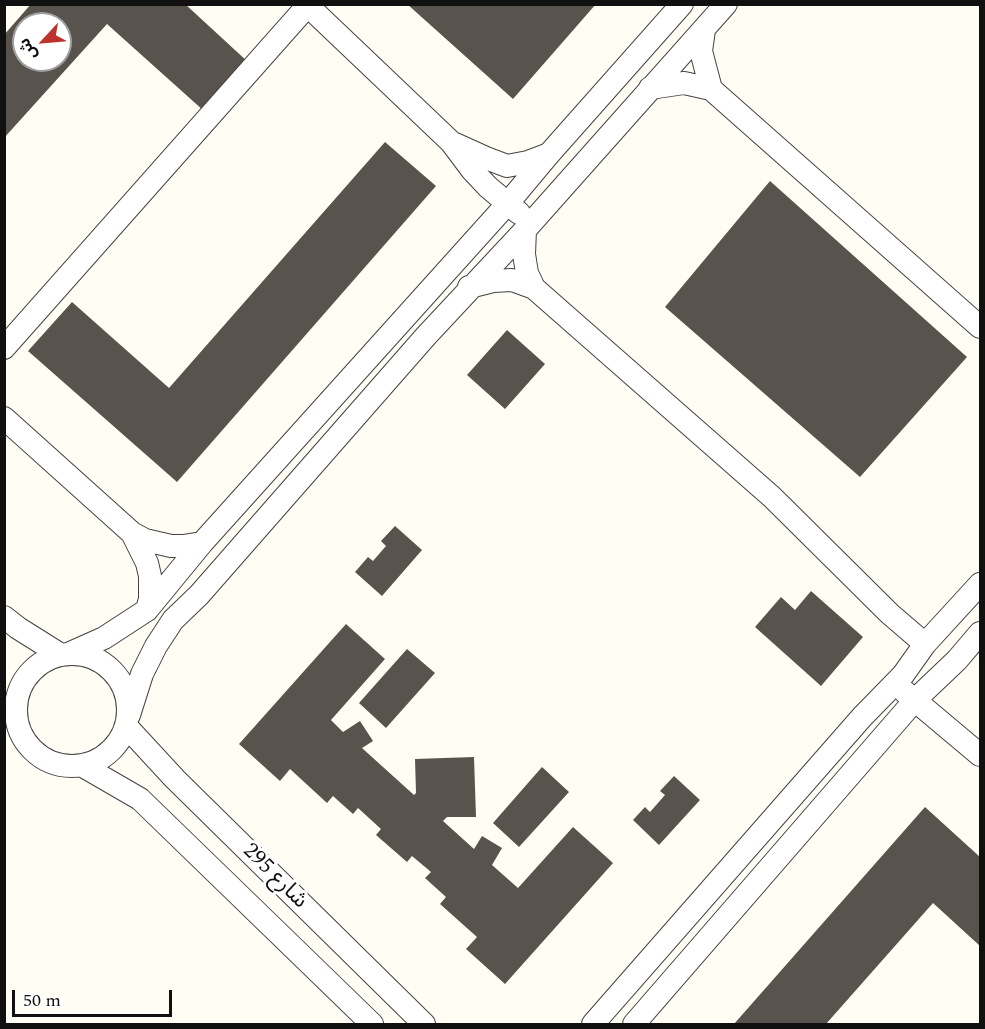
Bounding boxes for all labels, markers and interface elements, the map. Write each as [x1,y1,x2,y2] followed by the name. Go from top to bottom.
[12,12,72,72] north arrow
[12,34,43,64] text: ش
[236,839,312,915] street label: شارع 295
[15,978,176,1016] scale bar
[23,987,61,1014] text: 50 m

